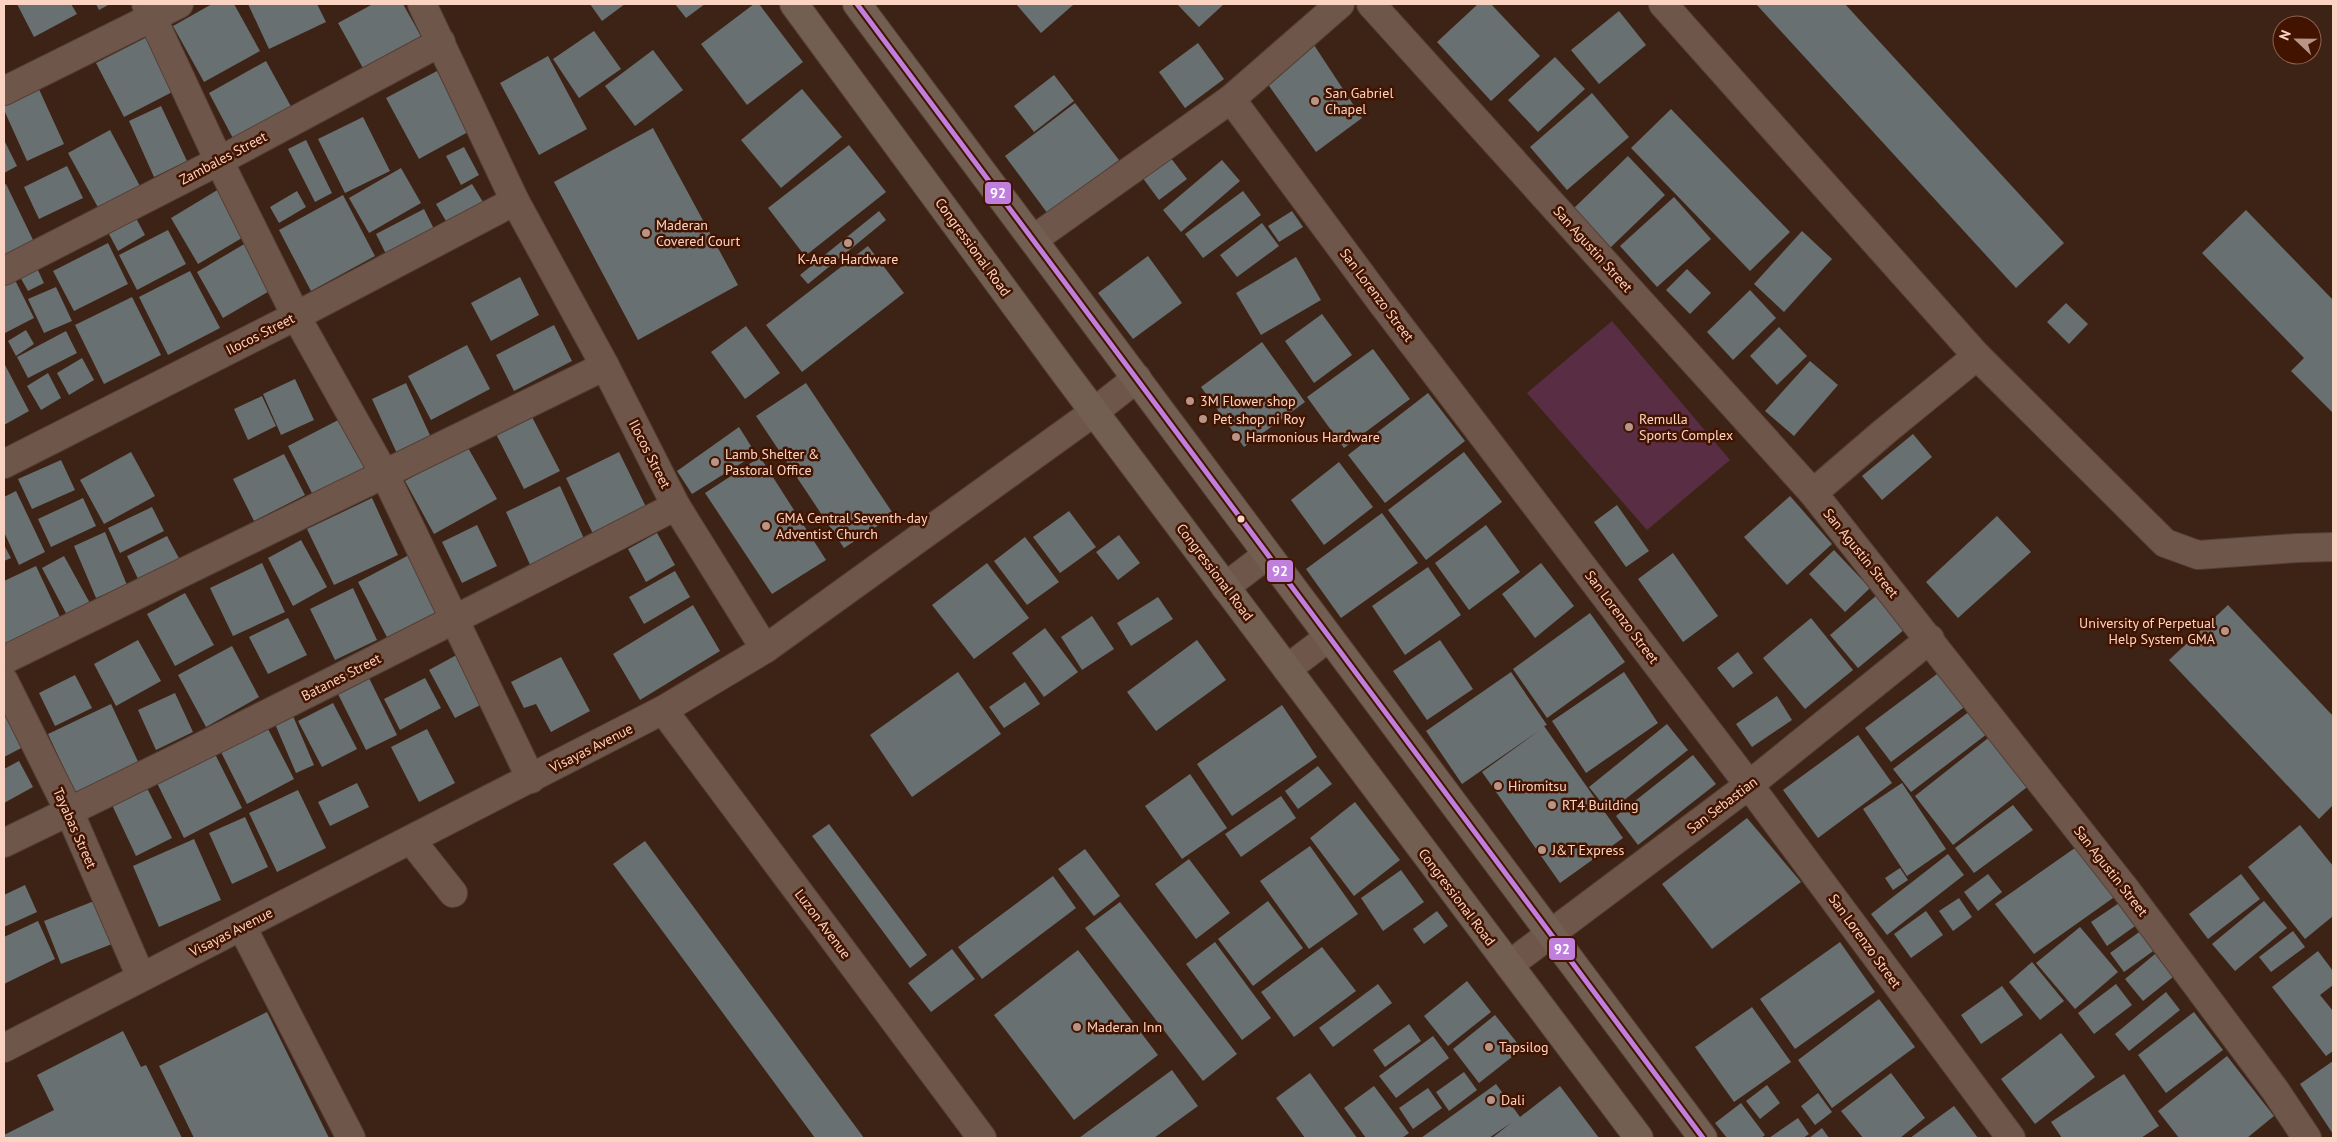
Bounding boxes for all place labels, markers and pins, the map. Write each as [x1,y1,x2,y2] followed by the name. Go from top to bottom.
[1325,84,1394,118] place label: San Gabriel Chapel
[1309,95,1321,107] marker: San Gabriel Chapel
[656,216,740,250] place label: Maderan Covered Court
[640,227,652,239] marker: Maderan Covered Court
[842,237,854,249] marker: K-Area Hardware
[798,250,898,268] place label: K-Area Hardware
[1200,392,1296,410] place label: 3M Flower shop
[1184,395,1196,407] marker: 3M Flower shop
[1213,410,1305,428] place label: Pet shop ni Roy
[1639,410,1733,444] place label: Remulla Sports Complex
[1197,413,1209,425] marker: Pet shop ni Roy
[1623,421,1635,433] marker: Remulla Sports Complex
[1246,428,1380,446] place label: Harmonious Hardware
[1230,431,1242,443] marker: Harmonious Hardware
[725,445,819,479] place label: Lamb Shelter & Pastoral Office
[709,456,721,468] marker: Lamb Shelter & Pastoral Office
[776,509,928,543] place label: GMA Central Seventh-day Adventist Church
[1236,514,1246,524] unlabelled marker
[760,520,772,532] marker: GMA Central Seventh-day Adventist Church
[2079,614,2216,648] place label: University of Perpetual Help System GMA
[2219,625,2231,637] marker: University of Perpetual Help System GMA
[1508,777,1567,795] place label: Hiromitsu
[1492,780,1504,792] marker: Hiromitsu
[1562,796,1639,814] place label: RT4 Building
[1546,799,1558,811] marker: RT4 Building
[1551,841,1624,859] place label: J&T Express
[1536,844,1548,856] marker: J&T Express
[1087,1018,1162,1036] place label: Maderan Inn
[1071,1021,1083,1033] marker: Maderan Inn
[1499,1038,1549,1056] place label: Tapsilog
[1483,1041,1495,1053] marker: Tapsilog
[1501,1091,1525,1109] place label: Dali
[1485,1094,1497,1106] marker: Dali

